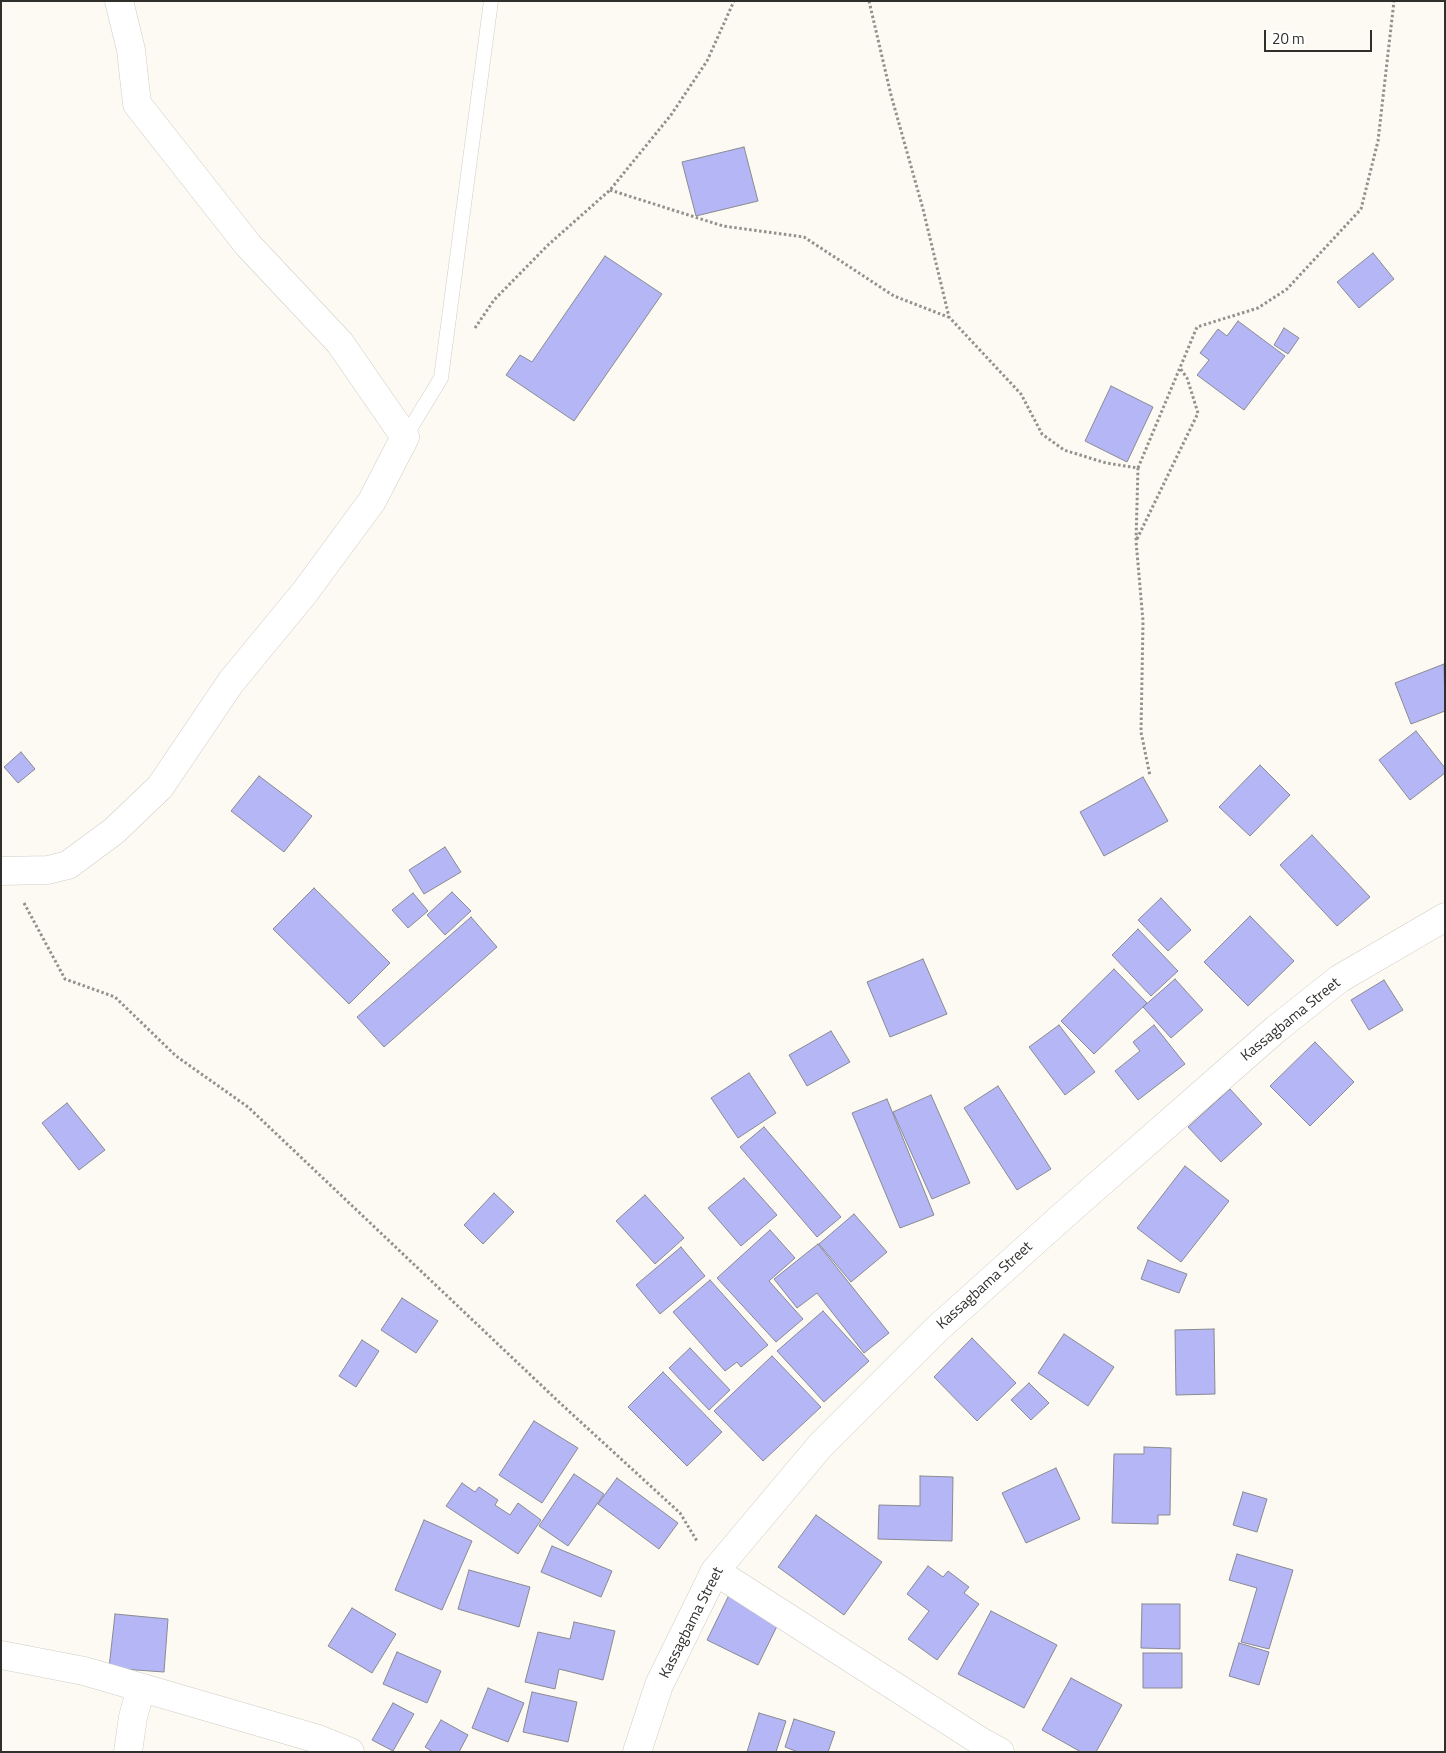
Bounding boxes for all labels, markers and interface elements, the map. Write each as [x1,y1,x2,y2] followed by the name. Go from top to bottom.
[1266,20,1374,52] scale bar
[1272,27,1305,50] text: 20 m
[1238,974,1344,1066] street label: Kassagbama Street
[933,1238,1037,1334] street label: Kassagbama Street
[656,1564,728,1682] street label: Kassagbama Street

